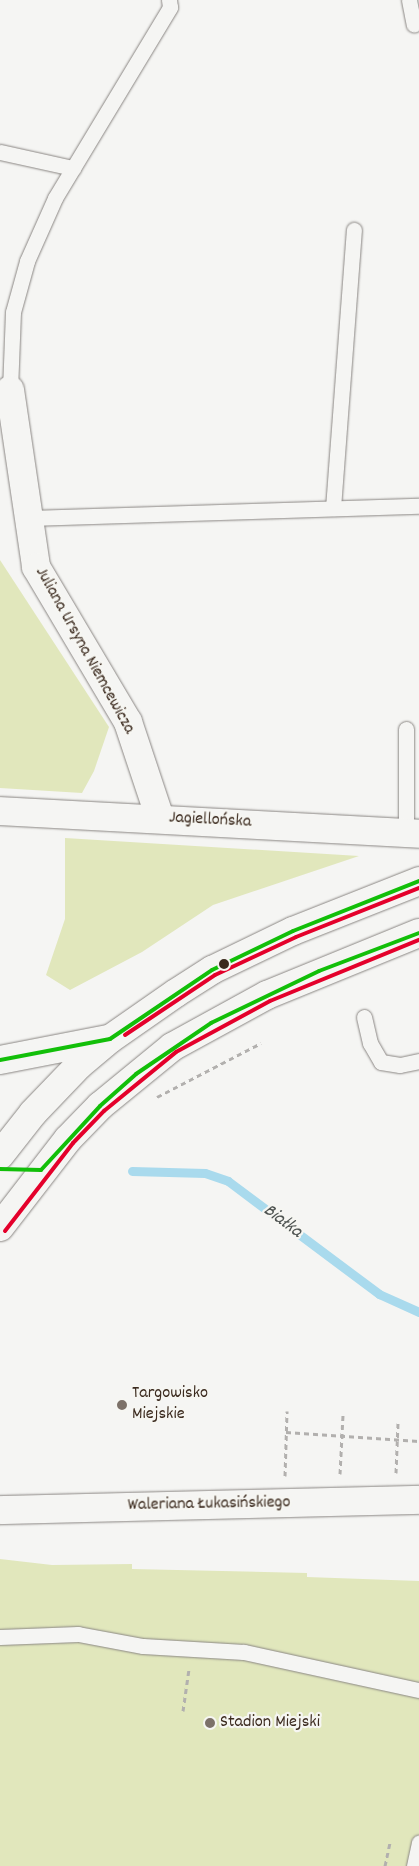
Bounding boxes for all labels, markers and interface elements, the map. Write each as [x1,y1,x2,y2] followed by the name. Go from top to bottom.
[29,564,139,738] street label: Juliana Ursyna Niemcewicza
[168,808,252,834] street label: Jagiellońska
[219,959,229,969] unlabelled marker
[258,1200,306,1244] water label: Białka
[132,1384,208,1426] place label: Targowisko Miejskie
[116,1399,128,1411] marker: Targowisko Miejskie
[127,1493,291,1517] street label: Waleriana Łukasińskiego
[220,1712,320,1734] place label: Stadion Miejski
[204,1717,216,1729] marker: Stadion Miejski

